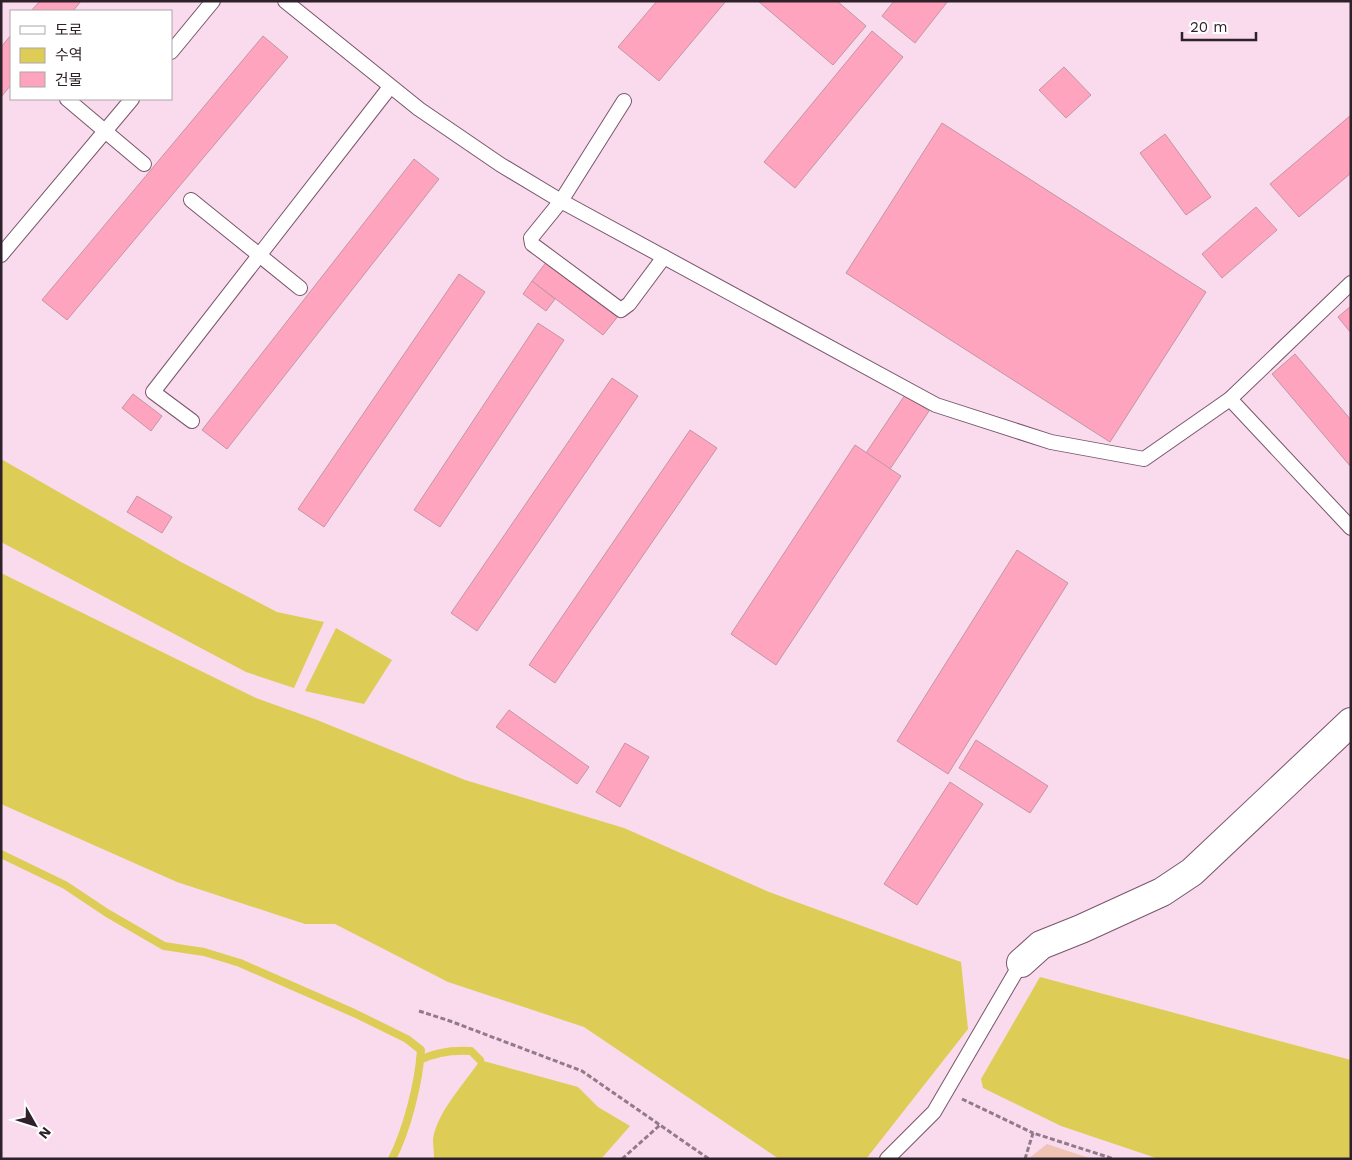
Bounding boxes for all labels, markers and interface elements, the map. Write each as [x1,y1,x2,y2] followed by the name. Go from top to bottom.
[10,10,172,100] legend
[1182,10,1256,42] scale bar
[1190,18,1228,36] text: 20 m
[55,21,83,39] text: 도로
[55,46,83,64] text: 수역
[55,71,83,89] text: 건물
[10,1100,60,1150] north arrow
[36,1124,55,1142] text: N

